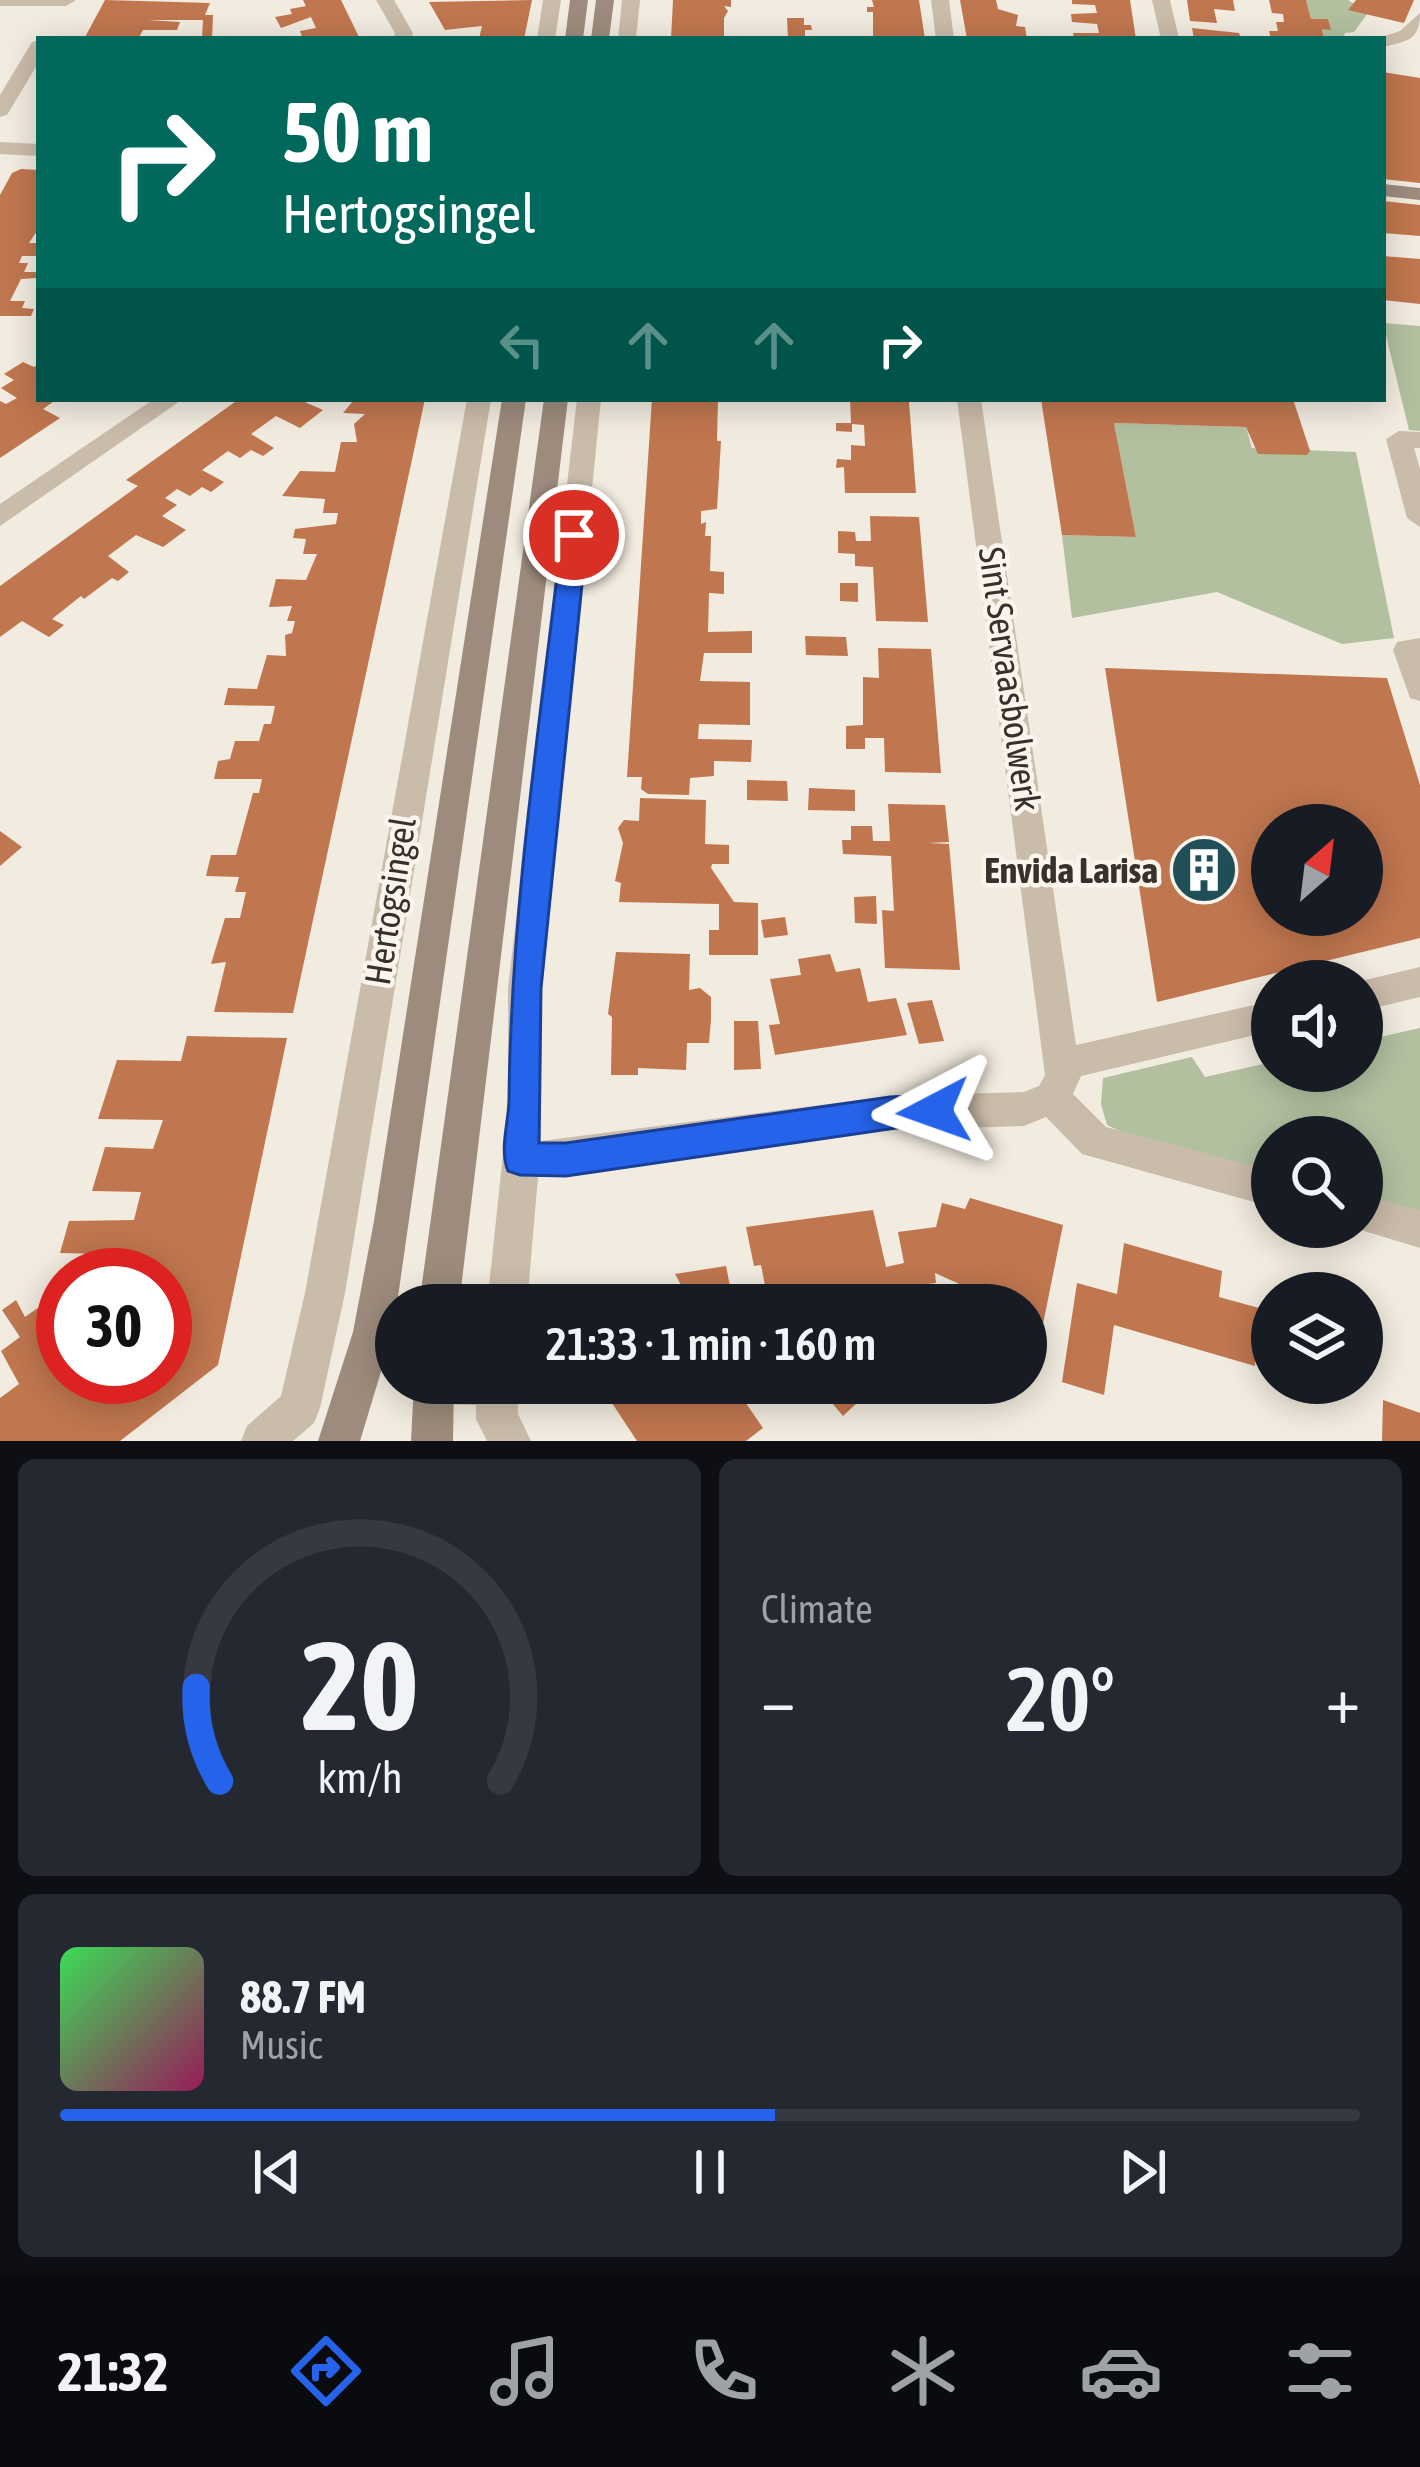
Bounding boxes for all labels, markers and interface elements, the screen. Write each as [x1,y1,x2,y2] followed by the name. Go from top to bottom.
[84,84,240,240] icon: right
[282,84,433,180] text: 50 m
[282,183,536,244] text: Hertogsingel
[489,312,555,378] icon: left
[615,312,681,378] icon: ahead
[741,312,807,378] icon: ahead
[867,312,933,378] icon: right
[523,484,625,586] pin
[541,502,607,568] icon: arrive
[971,544,1049,814] street label: Sint Servaasbolwerk
[1251,804,1383,936] north arrow
[1251,804,1383,1404] map controls
[356,814,424,988] street label: Hertogsingel
[1169,835,1239,905] building icon: Envida Larisa
[984,849,1158,891] place label: Envida Larisa
[1251,960,1383,1092] button: sound
[871,1048,997,1174] position arrow
[1251,1116,1383,1248] button: search
[36,1248,192,1404] speed limit sign: 30
[1251,1272,1383,1404] button: layers
[546,1318,876,1370] text: 21:33 · 1 min · 160 m
[761,1587,873,1631] text: Climate
[301,1613,418,1756] text: 20
[1006,1647,1115,1750] text: 20°
[761,1661,795,1737] text: −
[1326,1661,1360,1737] text: +
[317,1752,402,1801] text: km/h
[240,1971,366,2023] text: 88.7 FM
[240,2023,322,2067] text: Music
[244,2139,310,2205] icon: previous
[677,2139,743,2205] icon: pause
[1110,2139,1176,2205] icon: next
[284,2329,368,2413] icon: directions
[483,2329,567,2413] icon: music
[682,2329,766,2413] icon: phone
[881,2329,965,2413] icon: climate
[1079,2329,1163,2413] icon: car
[1278,2329,1362,2413] icon: filters
[57,2341,169,2402] text: 21:32

